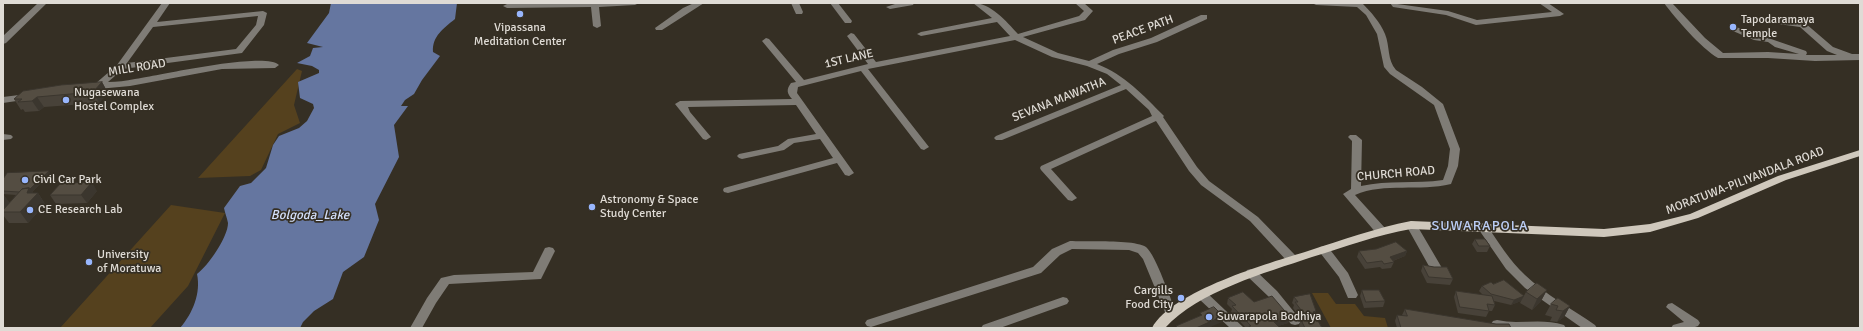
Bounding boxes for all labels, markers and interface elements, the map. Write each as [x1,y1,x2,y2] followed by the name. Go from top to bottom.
[515,9,525,19] marker: Vipassana Meditation Center
[1110,12,1176,48] street label: PEACE PATH
[1741,13,1815,41] place label: Tapodaramaya Temple
[474,21,566,49] place label: Vipassana Meditation Center
[1728,22,1738,32] marker: Tapodaramaya Temple
[823,46,875,72] street label: 1ST LANE
[107,56,167,80] street label: MILL ROAD
[1010,75,1108,125] street label: SEVANA MAWATHA
[74,86,154,114] place label: Nugasewana Hostel Complex
[61,95,71,105] marker: Nugasewana Hostel Complex
[1664,144,1826,218] street label: MORATUWA-PILIYANDALA ROAD
[1356,163,1436,185] street label: CHURCH ROAD
[33,173,101,187] place label: Civil Car Park
[20,175,30,185] marker: Civil Car Park
[600,193,698,221] place label: Astronomy & Space Study Center
[587,202,597,212] marker: Astronomy & Space Study Center
[38,203,123,217] place label: CE Research Lab
[25,205,35,215] marker: CE Research Lab
[271,208,349,224] water label: Bolgoda_Lake
[1431,218,1529,234] district label: SUWARAPOLA
[97,248,161,276] place label: University of Moratuwa
[84,257,94,267] marker: University of Moratuwa
[1125,284,1173,312] place label: Cargills Food City
[1176,293,1186,303] marker: Cargills Food City
[1217,310,1321,324] place label: Suwarapola Bodhiya
[1204,312,1214,322] marker: Suwarapola Bodhiya

